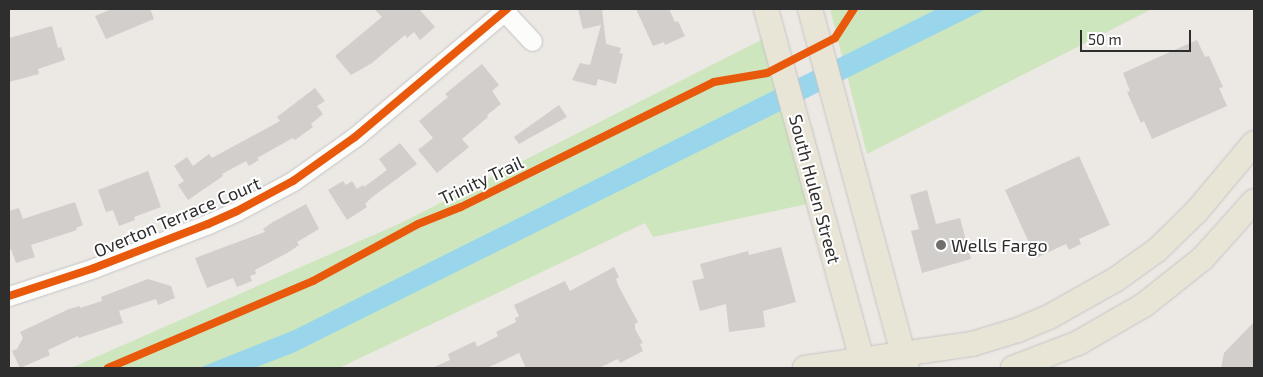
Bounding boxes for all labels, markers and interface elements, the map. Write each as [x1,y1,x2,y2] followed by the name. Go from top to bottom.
[1083,20,1194,52] scale bar
[1088,30,1122,48] text: 50 m
[785,112,845,266] street label: South Hulen Street
[435,151,527,209] street label: Trinity Trail
[90,172,264,262] street label: Overton Terrace Court
[951,234,1048,256] place label: Wells Fargo
[935,239,947,251] marker: Wells Fargo

